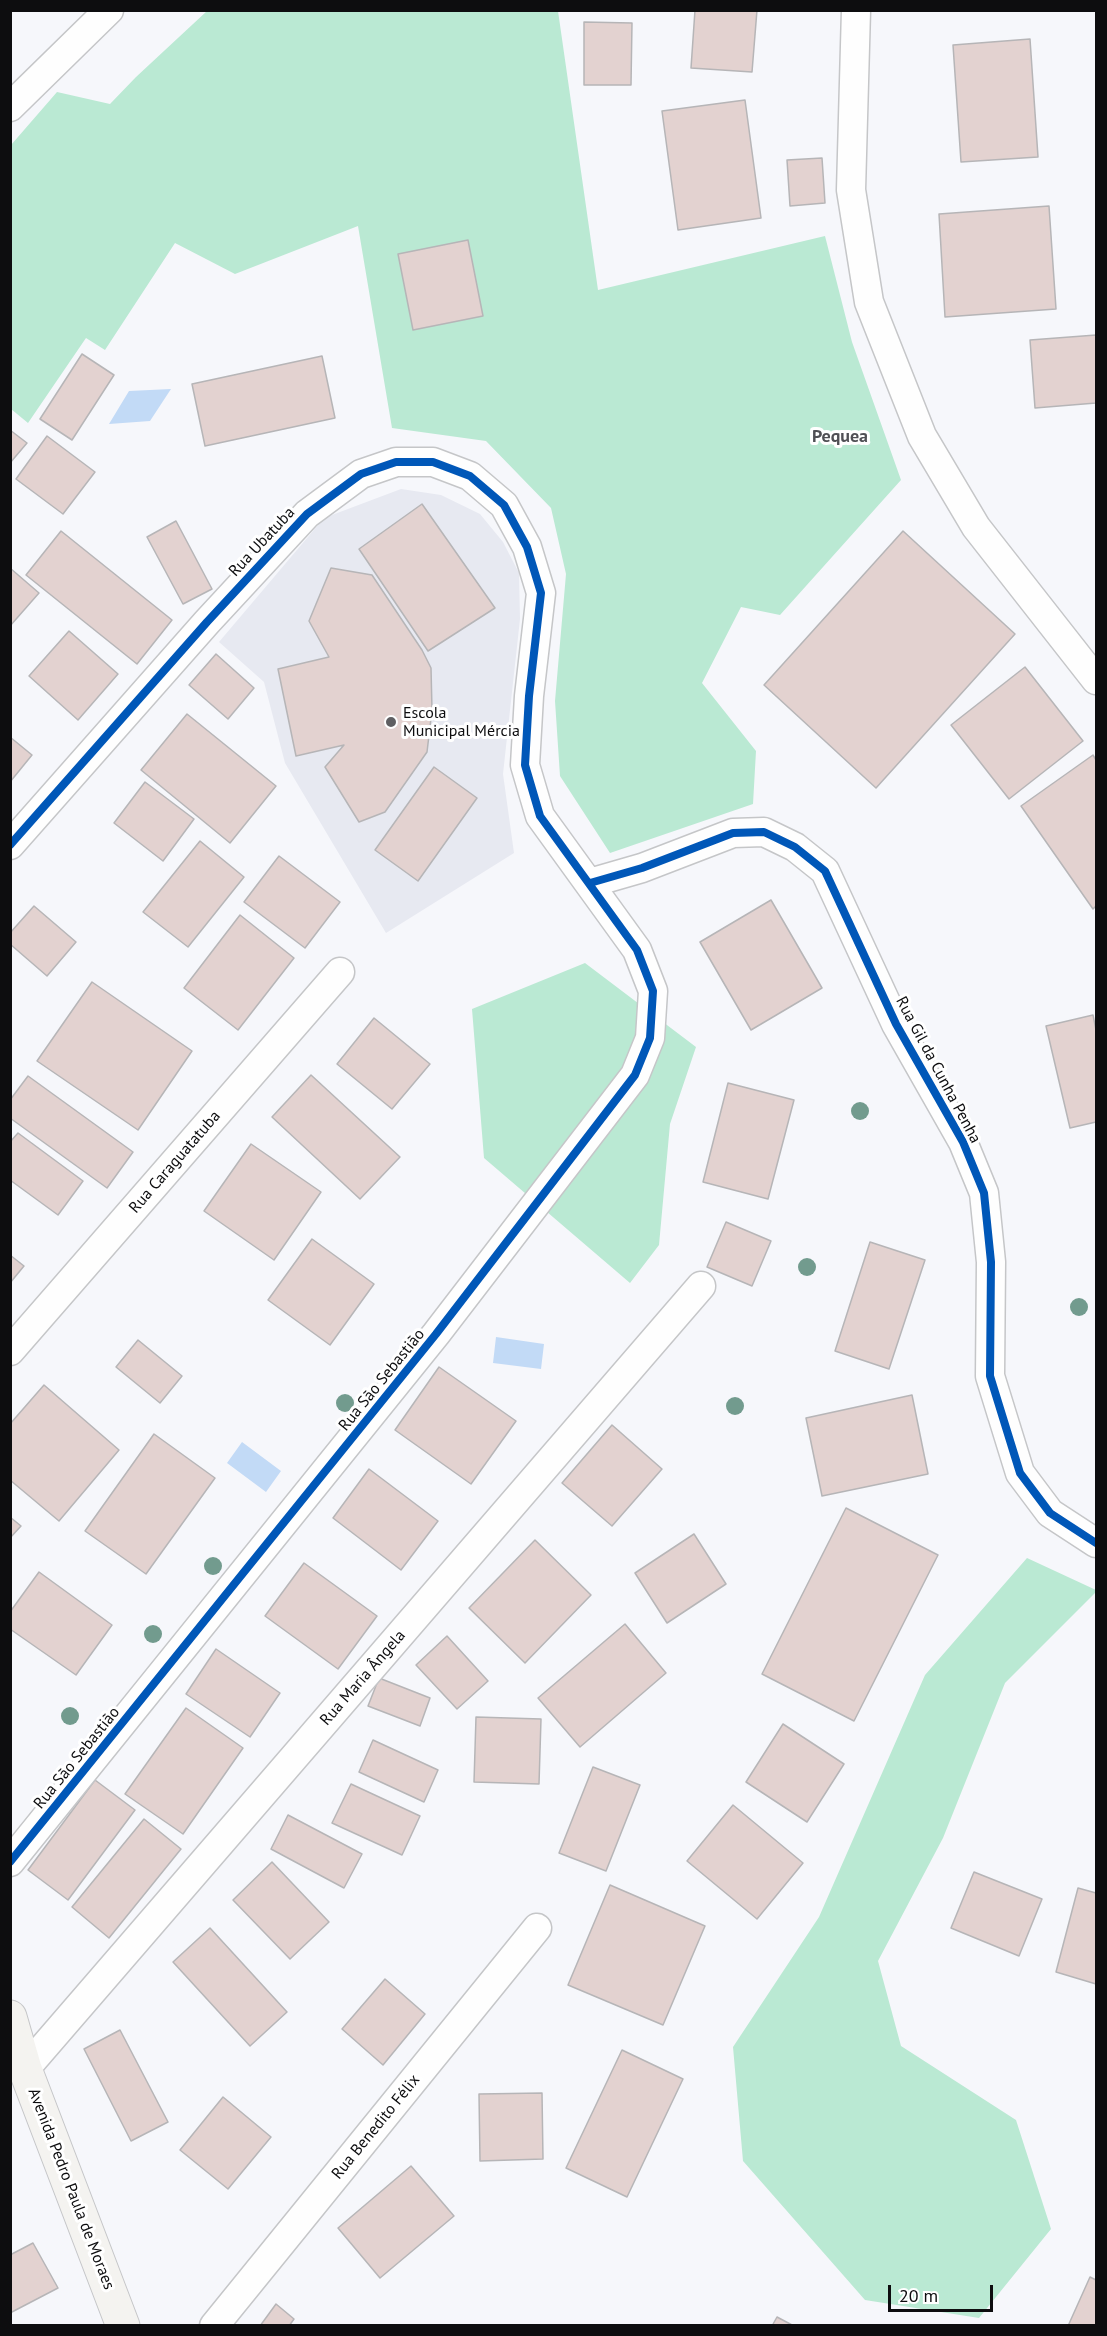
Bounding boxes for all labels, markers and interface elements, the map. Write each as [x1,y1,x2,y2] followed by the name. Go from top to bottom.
[812,426,868,448] district label: Pequea
[225,503,299,581] street label: Rua Ubatuba
[403,703,520,741] place label: Escola Municipal Mércia
[384,715,398,729] marker: Escola Municipal Mércia
[891,993,985,1147] street label: Rua Gil da Cunha Penha
[125,1107,225,1217] street label: Rua Caraguatatuba
[335,1325,429,1435] street label: Rua São Sebastião
[316,1626,410,1730] street label: Rua Maria Ângela
[30,1703,124,1813] street label: Rua São Sebastião
[328,2071,424,2183] street label: Rua Benedito Félix
[24,2086,118,2292] street label: Avenida Pedro Paula de Moraes
[891,2273,996,2311] scale bar
[899,2284,938,2307] text: 20 m

